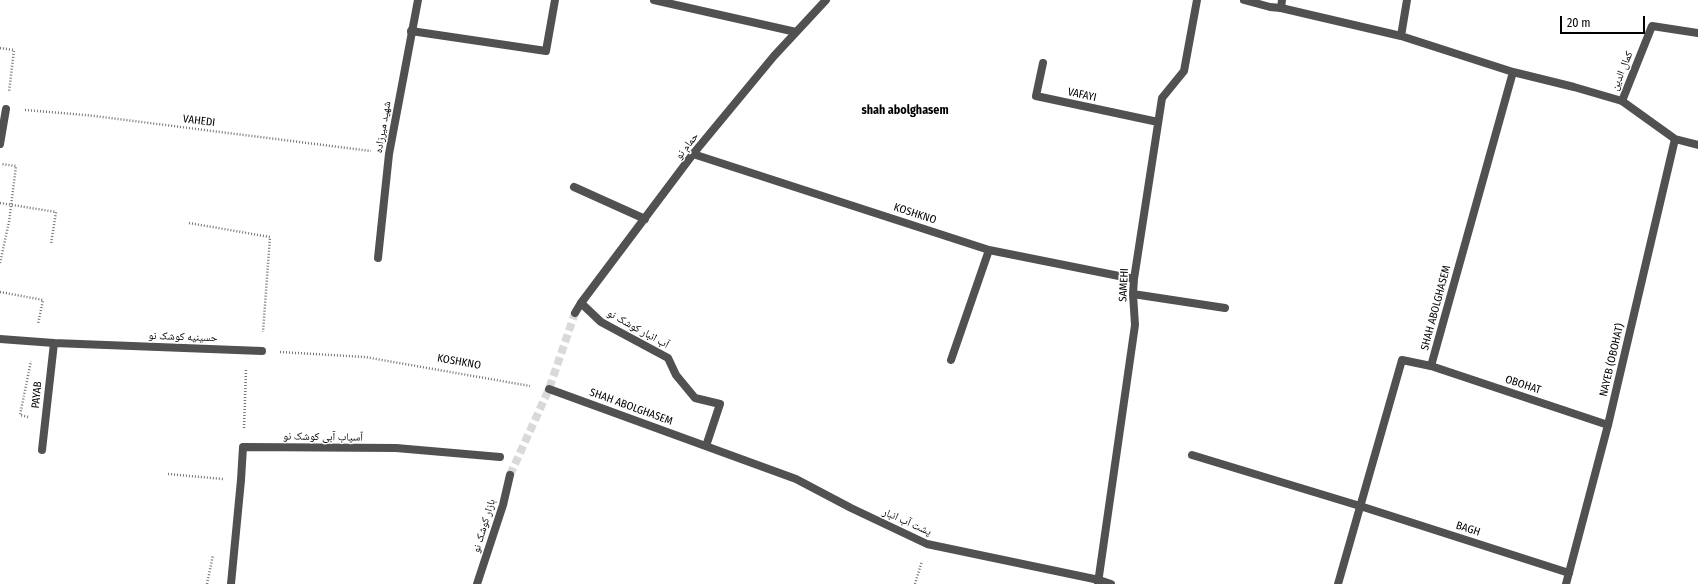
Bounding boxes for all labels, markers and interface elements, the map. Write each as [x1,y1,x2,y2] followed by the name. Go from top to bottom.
[1562,8,1647,34] scale bar
[1567,16,1591,30] text: 20 m
[1608,49,1636,93] street label: کمال الدین
[1066,86,1098,104] street label: VAFAYI
[372,100,394,154] street label: شهید میرزاده
[861,104,949,118] district label: shah abolghasem
[182,112,216,130] street label: VAHEDI
[672,130,702,162] street label: حمام نو
[892,201,938,227] street label: KOSHKNO
[1418,264,1454,352] street label: SHAH ABOLGHASEM
[1117,268,1131,302] street label: SAMEHI
[605,307,671,351] street label: آب انبار کوشک نو
[1597,322,1627,398] street label: NAYEB (OBOHAT)
[148,329,218,345] street label: حسینیه کوشک نو
[436,352,482,372] street label: KOSHKNO
[1503,373,1543,397] street label: OBOHAT
[29,381,45,409] street label: PAYAB
[588,386,674,428] street label: SHAH ABOLGHASEM
[283,430,363,444] street label: آسیاب آبی کوشک نو
[470,497,498,555] street label: بازار کوشک نو
[880,505,934,539] street label: پشت آب انبار
[1454,519,1482,539] street label: BAGH

